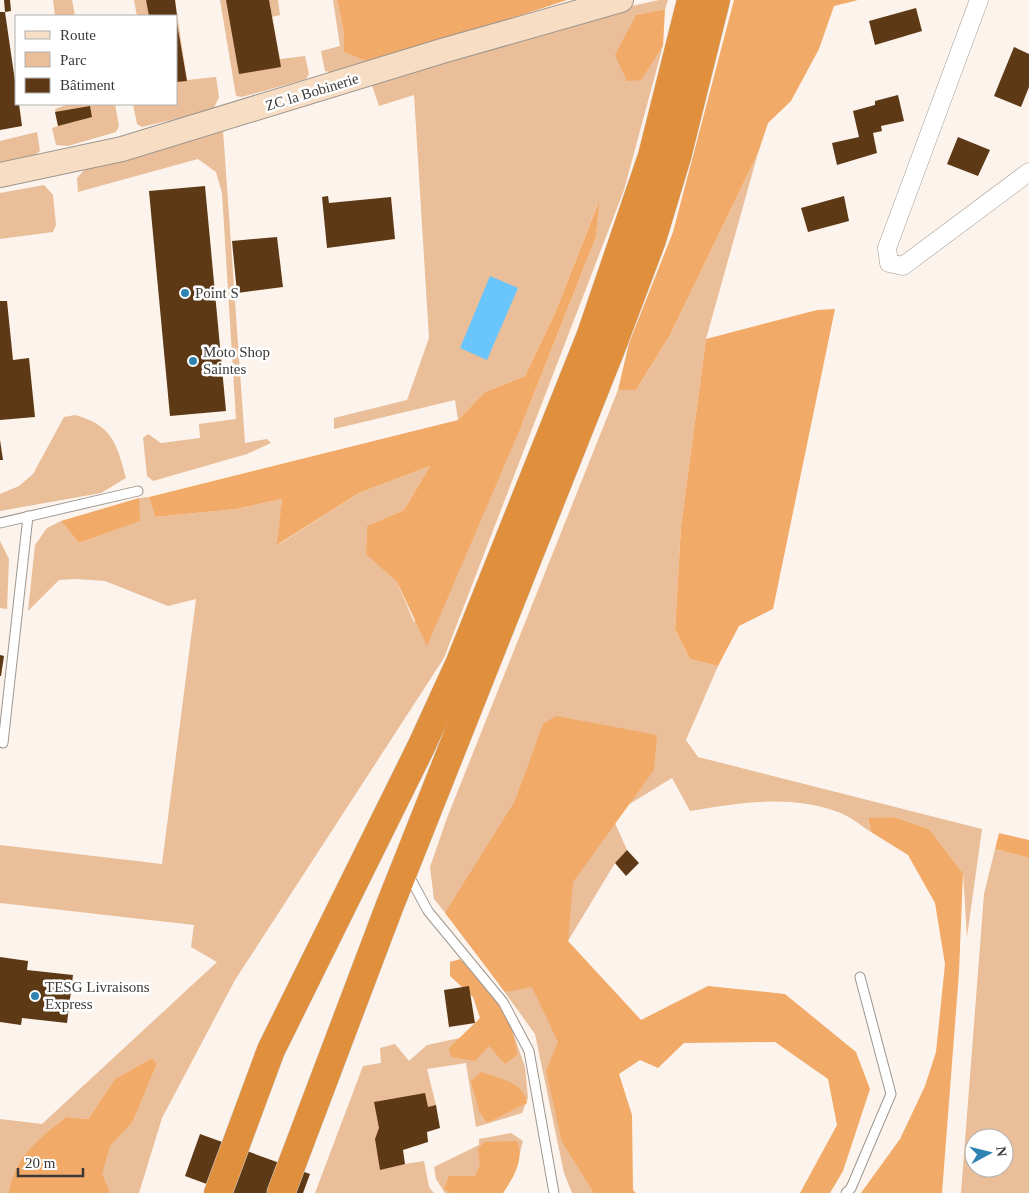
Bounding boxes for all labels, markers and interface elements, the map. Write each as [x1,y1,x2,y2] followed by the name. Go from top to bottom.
[15,15,178,105] legend
[60,27,96,43] text: Route
[60,52,87,68] text: Parc
[263,70,361,114] street label: ZC la Bobinerie
[60,77,116,93] text: Bâtiment
[195,285,239,301] place label: Point S
[179,287,191,299] marker: Point S
[203,344,270,377] place label: Moto Shop Saintes
[187,355,199,367] marker: Moto Shop Saintes
[45,979,150,1012] place label: TESG Livraisons Express
[29,990,41,1002] marker: TESG Livraisons Express
[964,1128,1014,1178] north arrow
[18,1146,82,1178] scale bar
[993,1146,1009,1157] text: N
[25,1155,56,1171] text: 20 m

